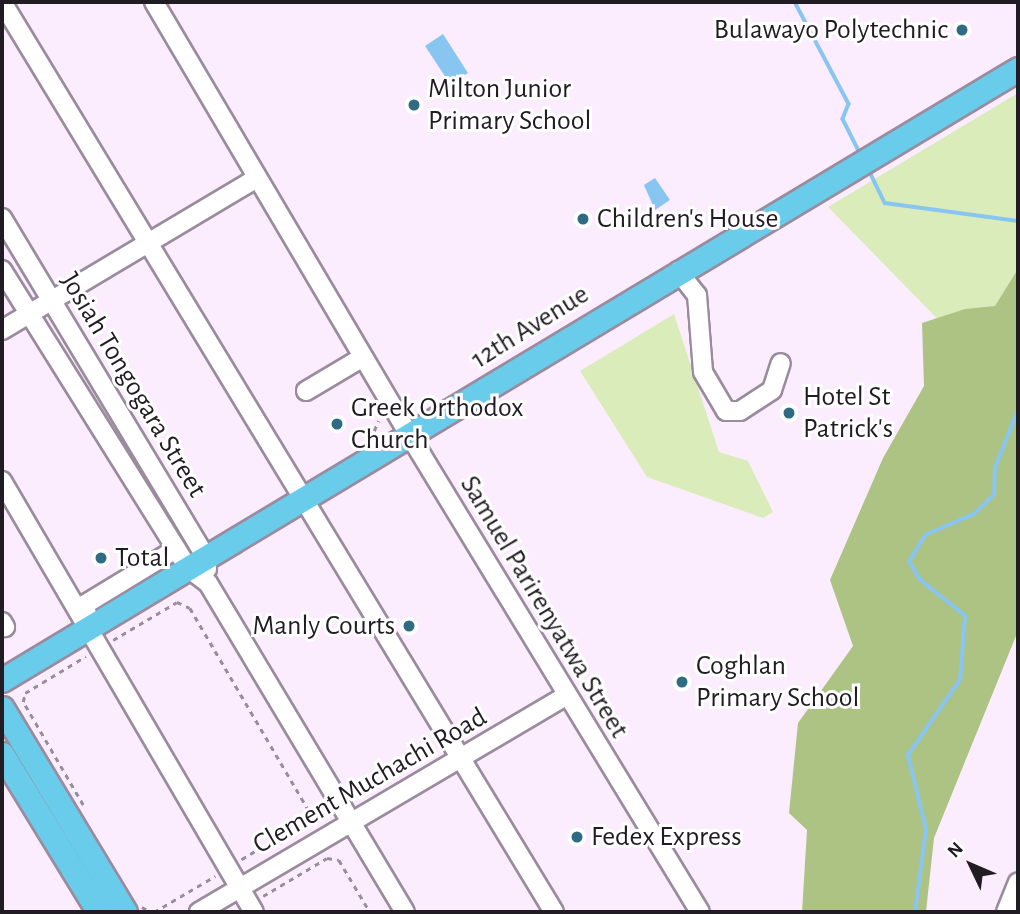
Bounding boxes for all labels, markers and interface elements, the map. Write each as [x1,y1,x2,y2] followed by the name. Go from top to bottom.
[714,13,948,47] place label: Bulawayo Polytechnic
[954,22,970,38] marker: Bulawayo Polytechnic
[428,72,591,138] place label: Milton Junior Primary School
[406,97,422,113] marker: Milton Junior Primary School
[597,202,778,236] place label: Children's House
[575,211,591,227] marker: Children's House
[53,266,213,504] street label: Josiah Tongogara Street
[465,278,595,376] street label: 12th Avenue
[803,380,893,446] place label: Hotel St Patrick's
[351,391,524,457] place label: Greek Orthodox Church
[781,405,797,421] marker: Hotel St Patrick's
[329,416,345,432] marker: Greek Orthodox Church
[452,470,636,744] street label: Samuel Parirenyatwa Street
[115,541,169,575] place label: Total
[93,550,109,566] marker: Total
[253,609,395,643] place label: Manly Courts
[401,618,417,634] marker: Manly Courts
[696,649,859,715] place label: Coghlan Primary School
[674,674,690,690] marker: Coghlan Primary School
[247,700,493,862] street label: Clement Muchachi Road
[591,820,742,854] place label: Fedex Express
[569,829,585,845] marker: Fedex Express
[936,830,1006,900] north arrow
[944,839,967,861] text: N

